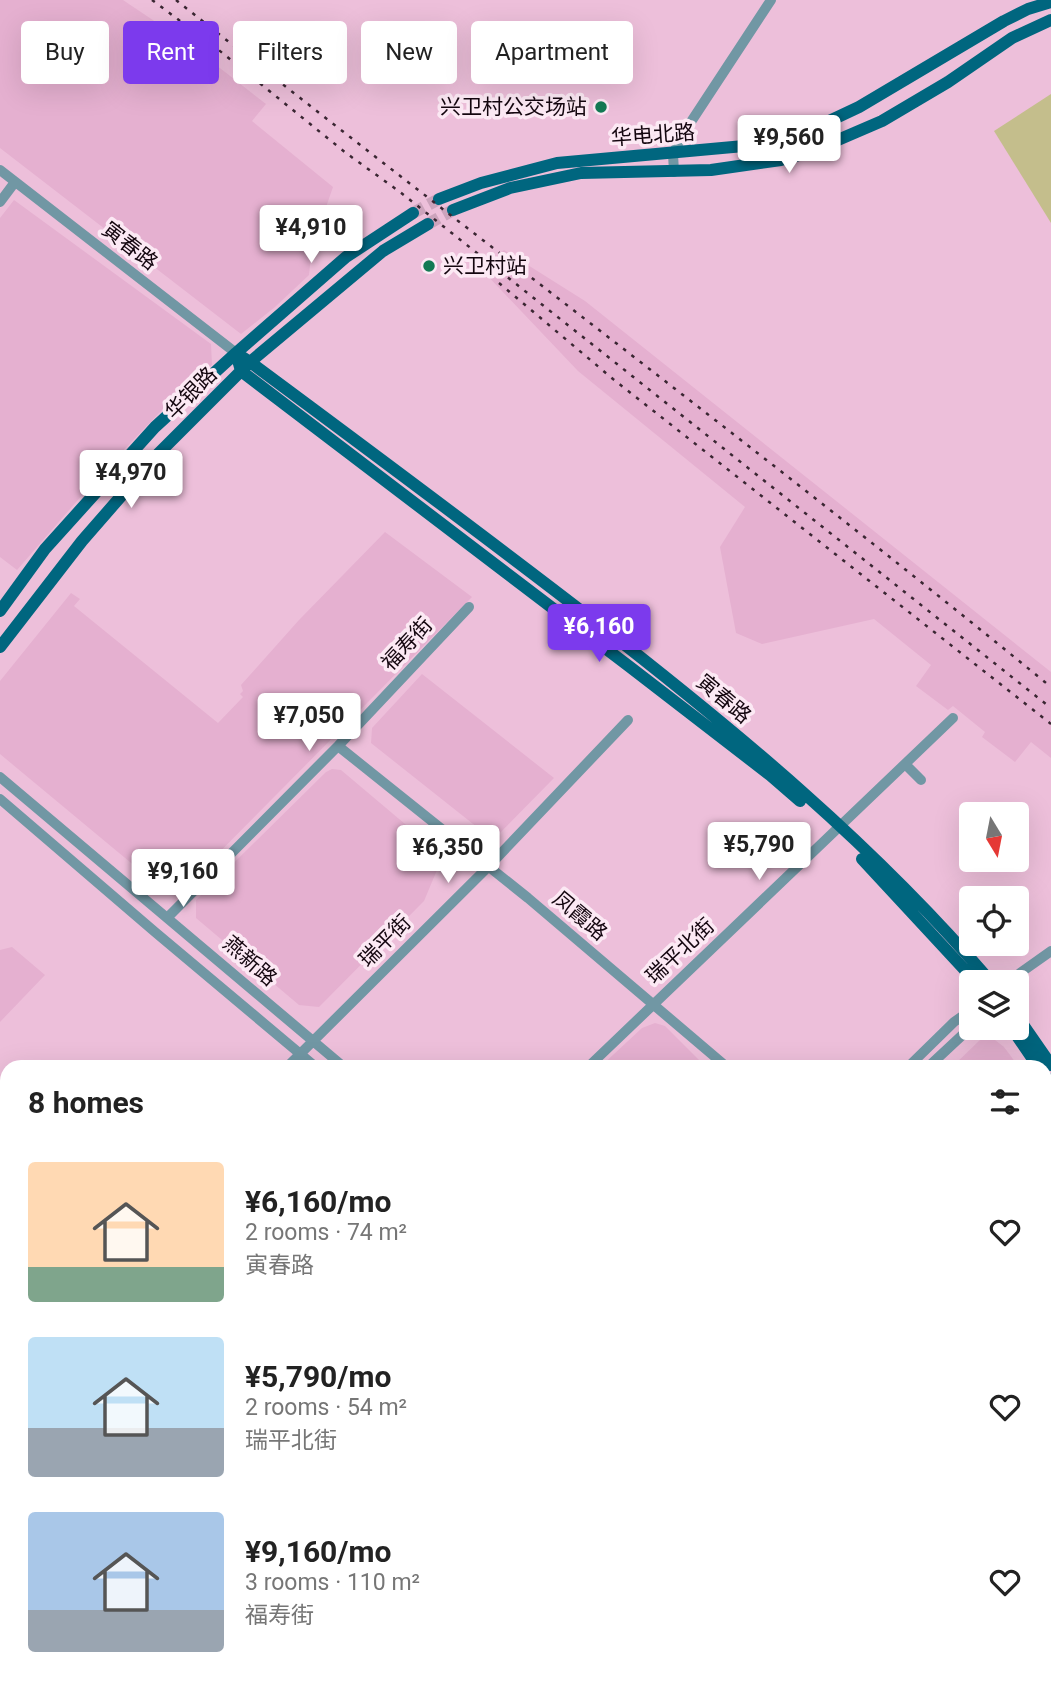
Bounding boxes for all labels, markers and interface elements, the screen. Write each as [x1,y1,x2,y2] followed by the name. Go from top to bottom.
[21,21,109,84] chip: Buy
[123,21,219,84] chip: Rent
[233,21,347,84] chip: Filters
[361,21,457,84] chip: New
[471,21,633,84] chip: Apartment
[440,95,587,119] place label: 兴卫村公交场站
[593,99,609,115] marker: 兴卫村公交场站
[732,116,846,175] pin: ¥9,560
[610,120,696,150] street label: 华电北路
[754,124,824,151] text: ¥9,560
[254,205,368,265] pin: ¥4,910
[276,214,346,241] text: ¥4,910
[98,217,162,275] street label: 寅春路
[443,254,527,278] place label: 兴卫村站
[421,258,437,274] marker: 兴卫村站
[160,362,222,424] street label: 华银路
[74,450,188,510] pin: ¥4,970
[96,459,166,486] text: ¥4,970
[542,604,656,664] pin: ¥6,160
[377,613,437,675] street label: 福寿街
[564,613,634,640] text: ¥6,160
[692,670,756,728] street label: 寅春路
[252,694,366,753] pin: ¥7,050
[274,702,344,729] text: ¥7,050
[959,802,1029,872] north arrow
[959,802,1029,1040] map controls
[702,822,816,882] pin: ¥5,790
[391,826,505,885] pin: ¥6,350
[724,831,794,858] text: ¥5,790
[413,834,483,861] text: ¥6,350
[126,850,240,909] pin: ¥9,160
[148,858,218,885] text: ¥9,160
[959,886,1029,956] button: locate
[548,887,612,945] street label: 凤霞路
[354,910,416,972] street label: 瑞平街
[641,914,719,988] street label: 瑞平北街
[218,931,282,991] street label: 燕新路
[959,970,1029,1040] button: layers
[986,1083,1024,1121] icon: filters
[28,1085,144,1120] text: 8 homes
[245,1184,391,1219] text: ¥6,160/mo
[84,1190,168,1274] icon: home
[986,1213,1024,1251] icon: heart
[245,1219,407,1246] text: 2 rooms · 74 m²
[245,1252,314,1279] text: 寅春路
[245,1359,391,1394] text: ¥5,790/mo
[84,1365,168,1449] icon: home
[986,1388,1024,1426] icon: heart
[245,1394,407,1421] text: 2 rooms · 54 m²
[245,1427,337,1454] text: 瑞平北街
[245,1534,391,1569] text: ¥9,160/mo
[84,1540,168,1624] icon: home
[986,1563,1024,1601] icon: heart
[245,1569,420,1596] text: 3 rooms · 110 m²
[245,1602,314,1629] text: 福寿街

